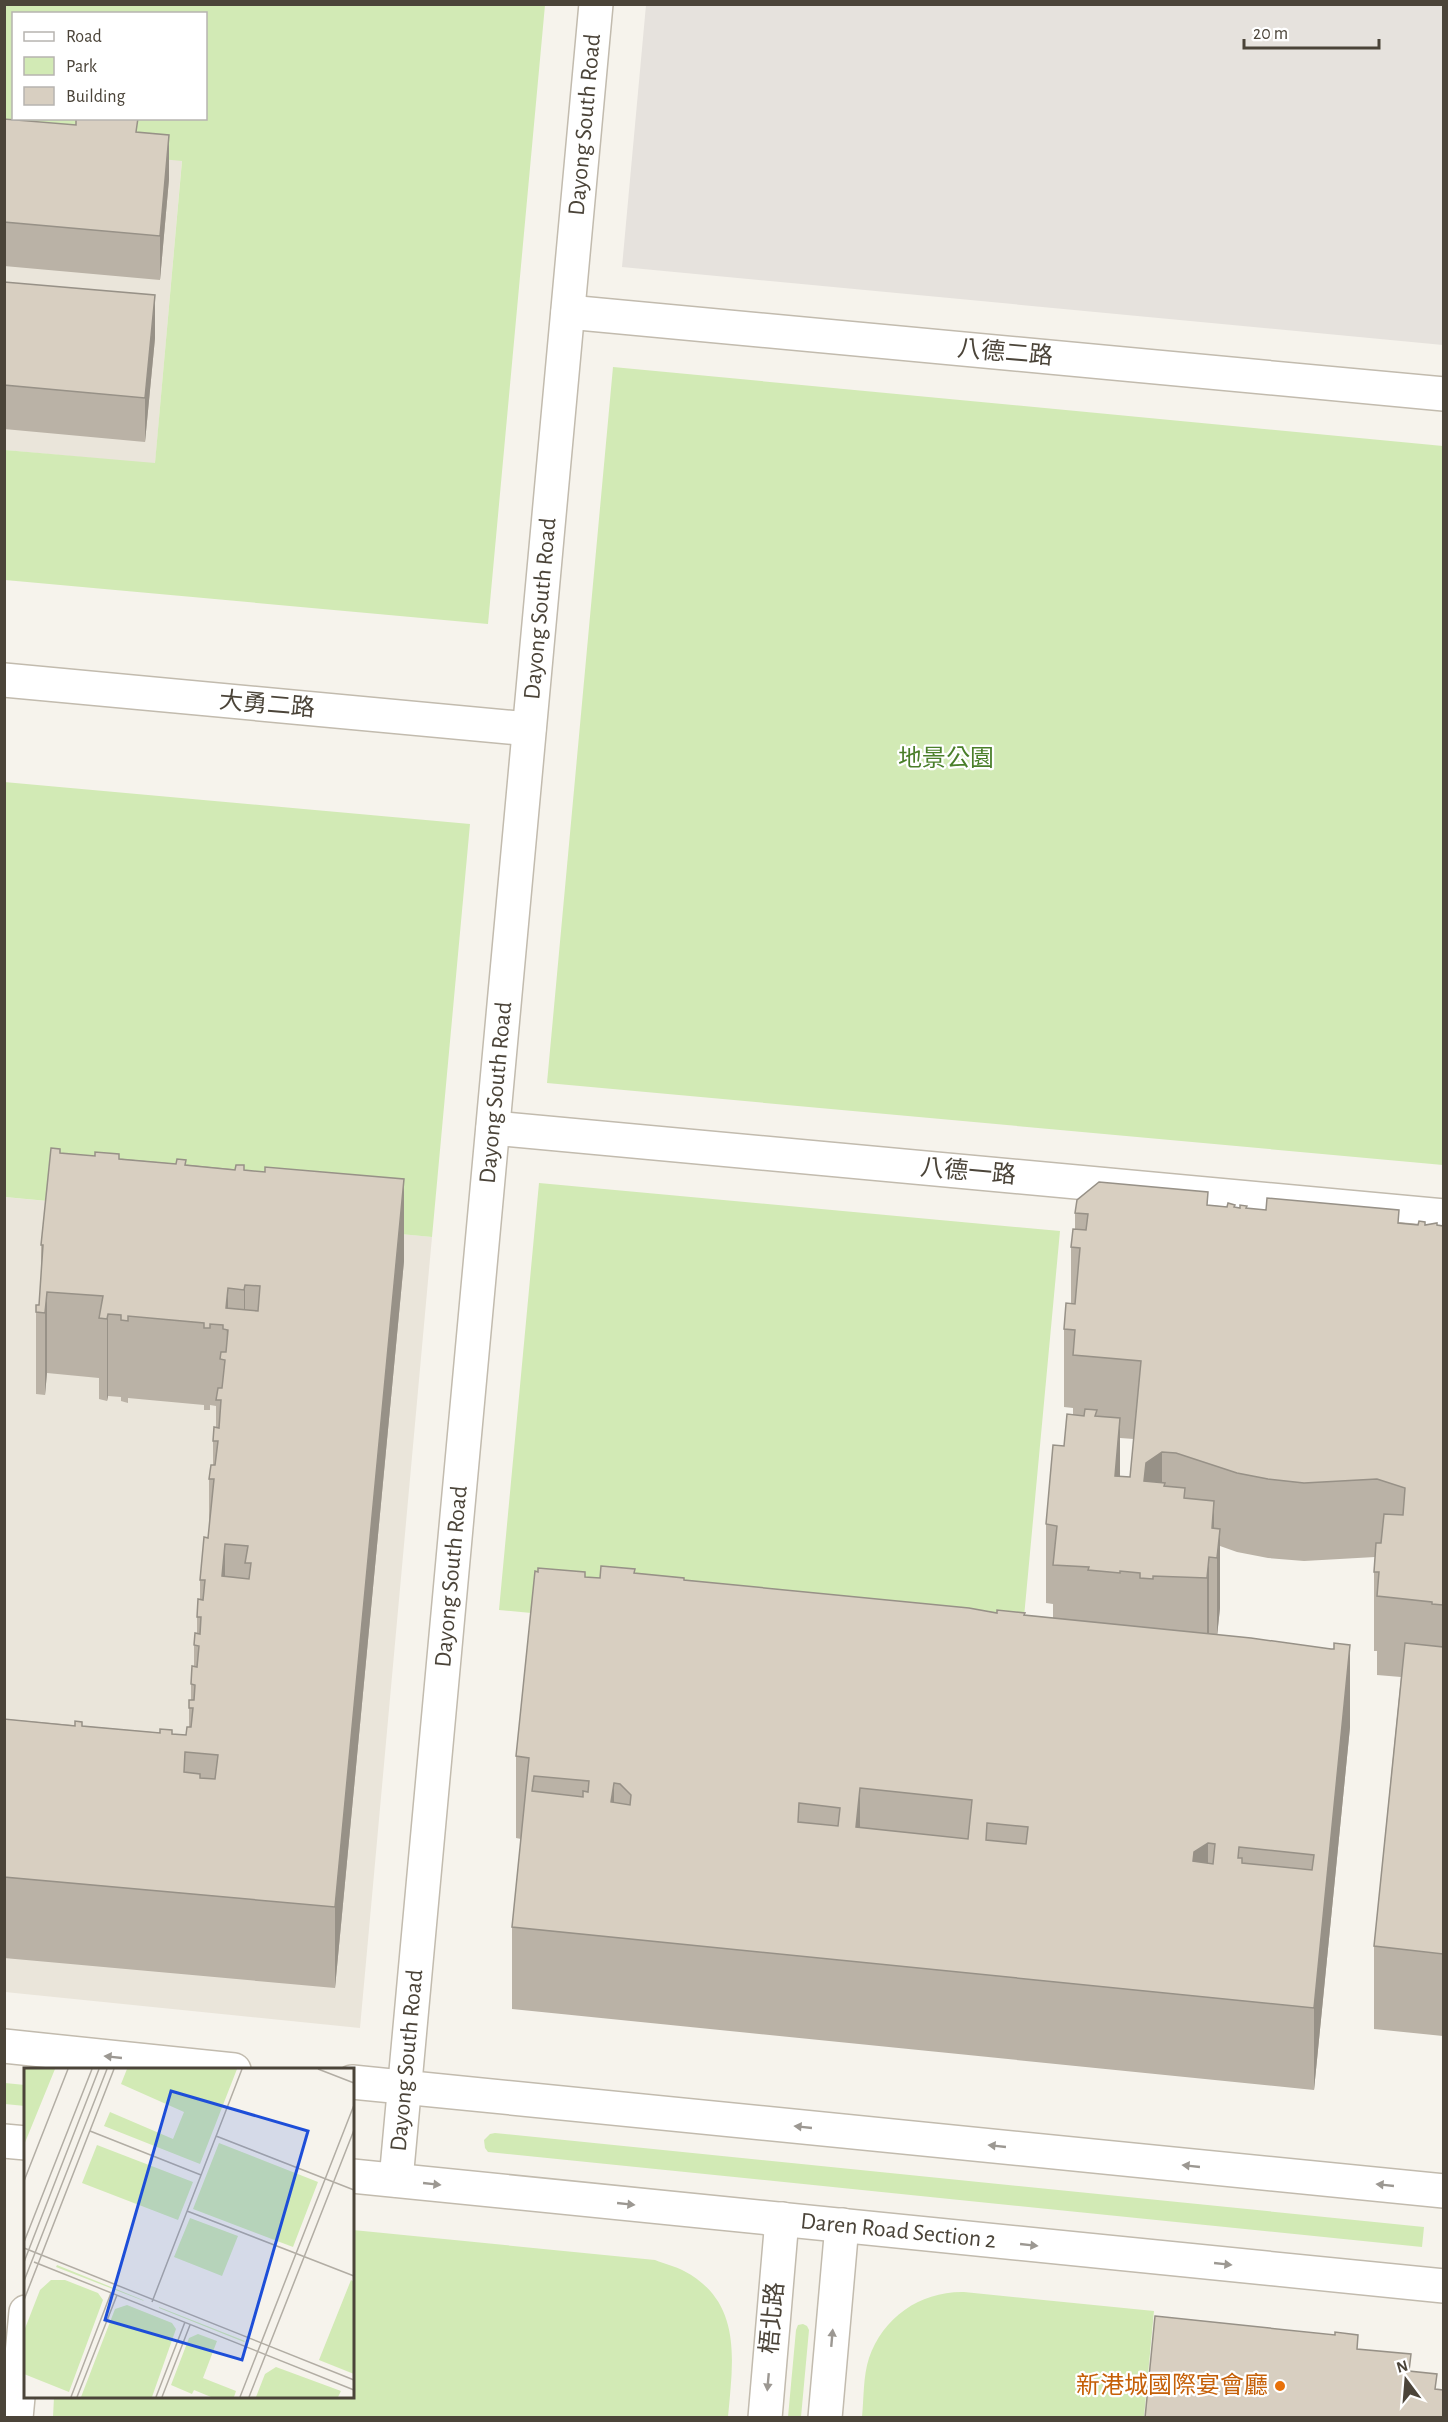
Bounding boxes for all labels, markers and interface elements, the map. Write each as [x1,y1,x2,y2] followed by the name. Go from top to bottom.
[12,12,207,120] legend
[1244,12,1379,50] scale bar
[1253,25,1288,43] text: 20 m
[66,28,102,46] text: Road
[565,33,605,217] street label: Dayong South Road
[66,58,98,76] text: Park
[66,88,126,106] text: Building
[956,335,1054,369] street label: 八德二路
[520,517,561,701] street label: Dayong South Road
[218,687,316,721] street label: 大勇二路
[898,745,994,771] park label: 地景公園
[476,1001,516,1185] street label: Dayong South Road
[919,1154,1017,1188] street label: 八德一路
[431,1485,472,1669] street label: Dayong South Road
[387,1968,427,2153] street label: Dayong South Road
[103,2052,122,2062] one-way arrow
[24,2068,354,2398] inset map
[794,2122,813,2132] one-way arrow
[988,2141,1007,2151] one-way arrow
[1182,2161,1201,2171] one-way arrow
[422,2179,441,2189] one-way arrow
[1376,2180,1395,2190] one-way arrow
[616,2199,635,2209] one-way arrow
[799,2209,997,2253] street label: Daren Road Section 2
[1019,2240,1038,2250] one-way arrow
[1213,2259,1232,2269] one-way arrow
[756,2281,788,2355] street label: 梧北路
[827,2329,837,2348] one-way arrow
[1376,2350,1436,2410] north arrow
[1395,2357,1410,2376] text: N
[1076,2372,1268,2398] place label: 新港城國際宴會廳
[763,2373,773,2392] one-way arrow
[1273,2379,1287,2393] marker: 新港城國際宴會廳

